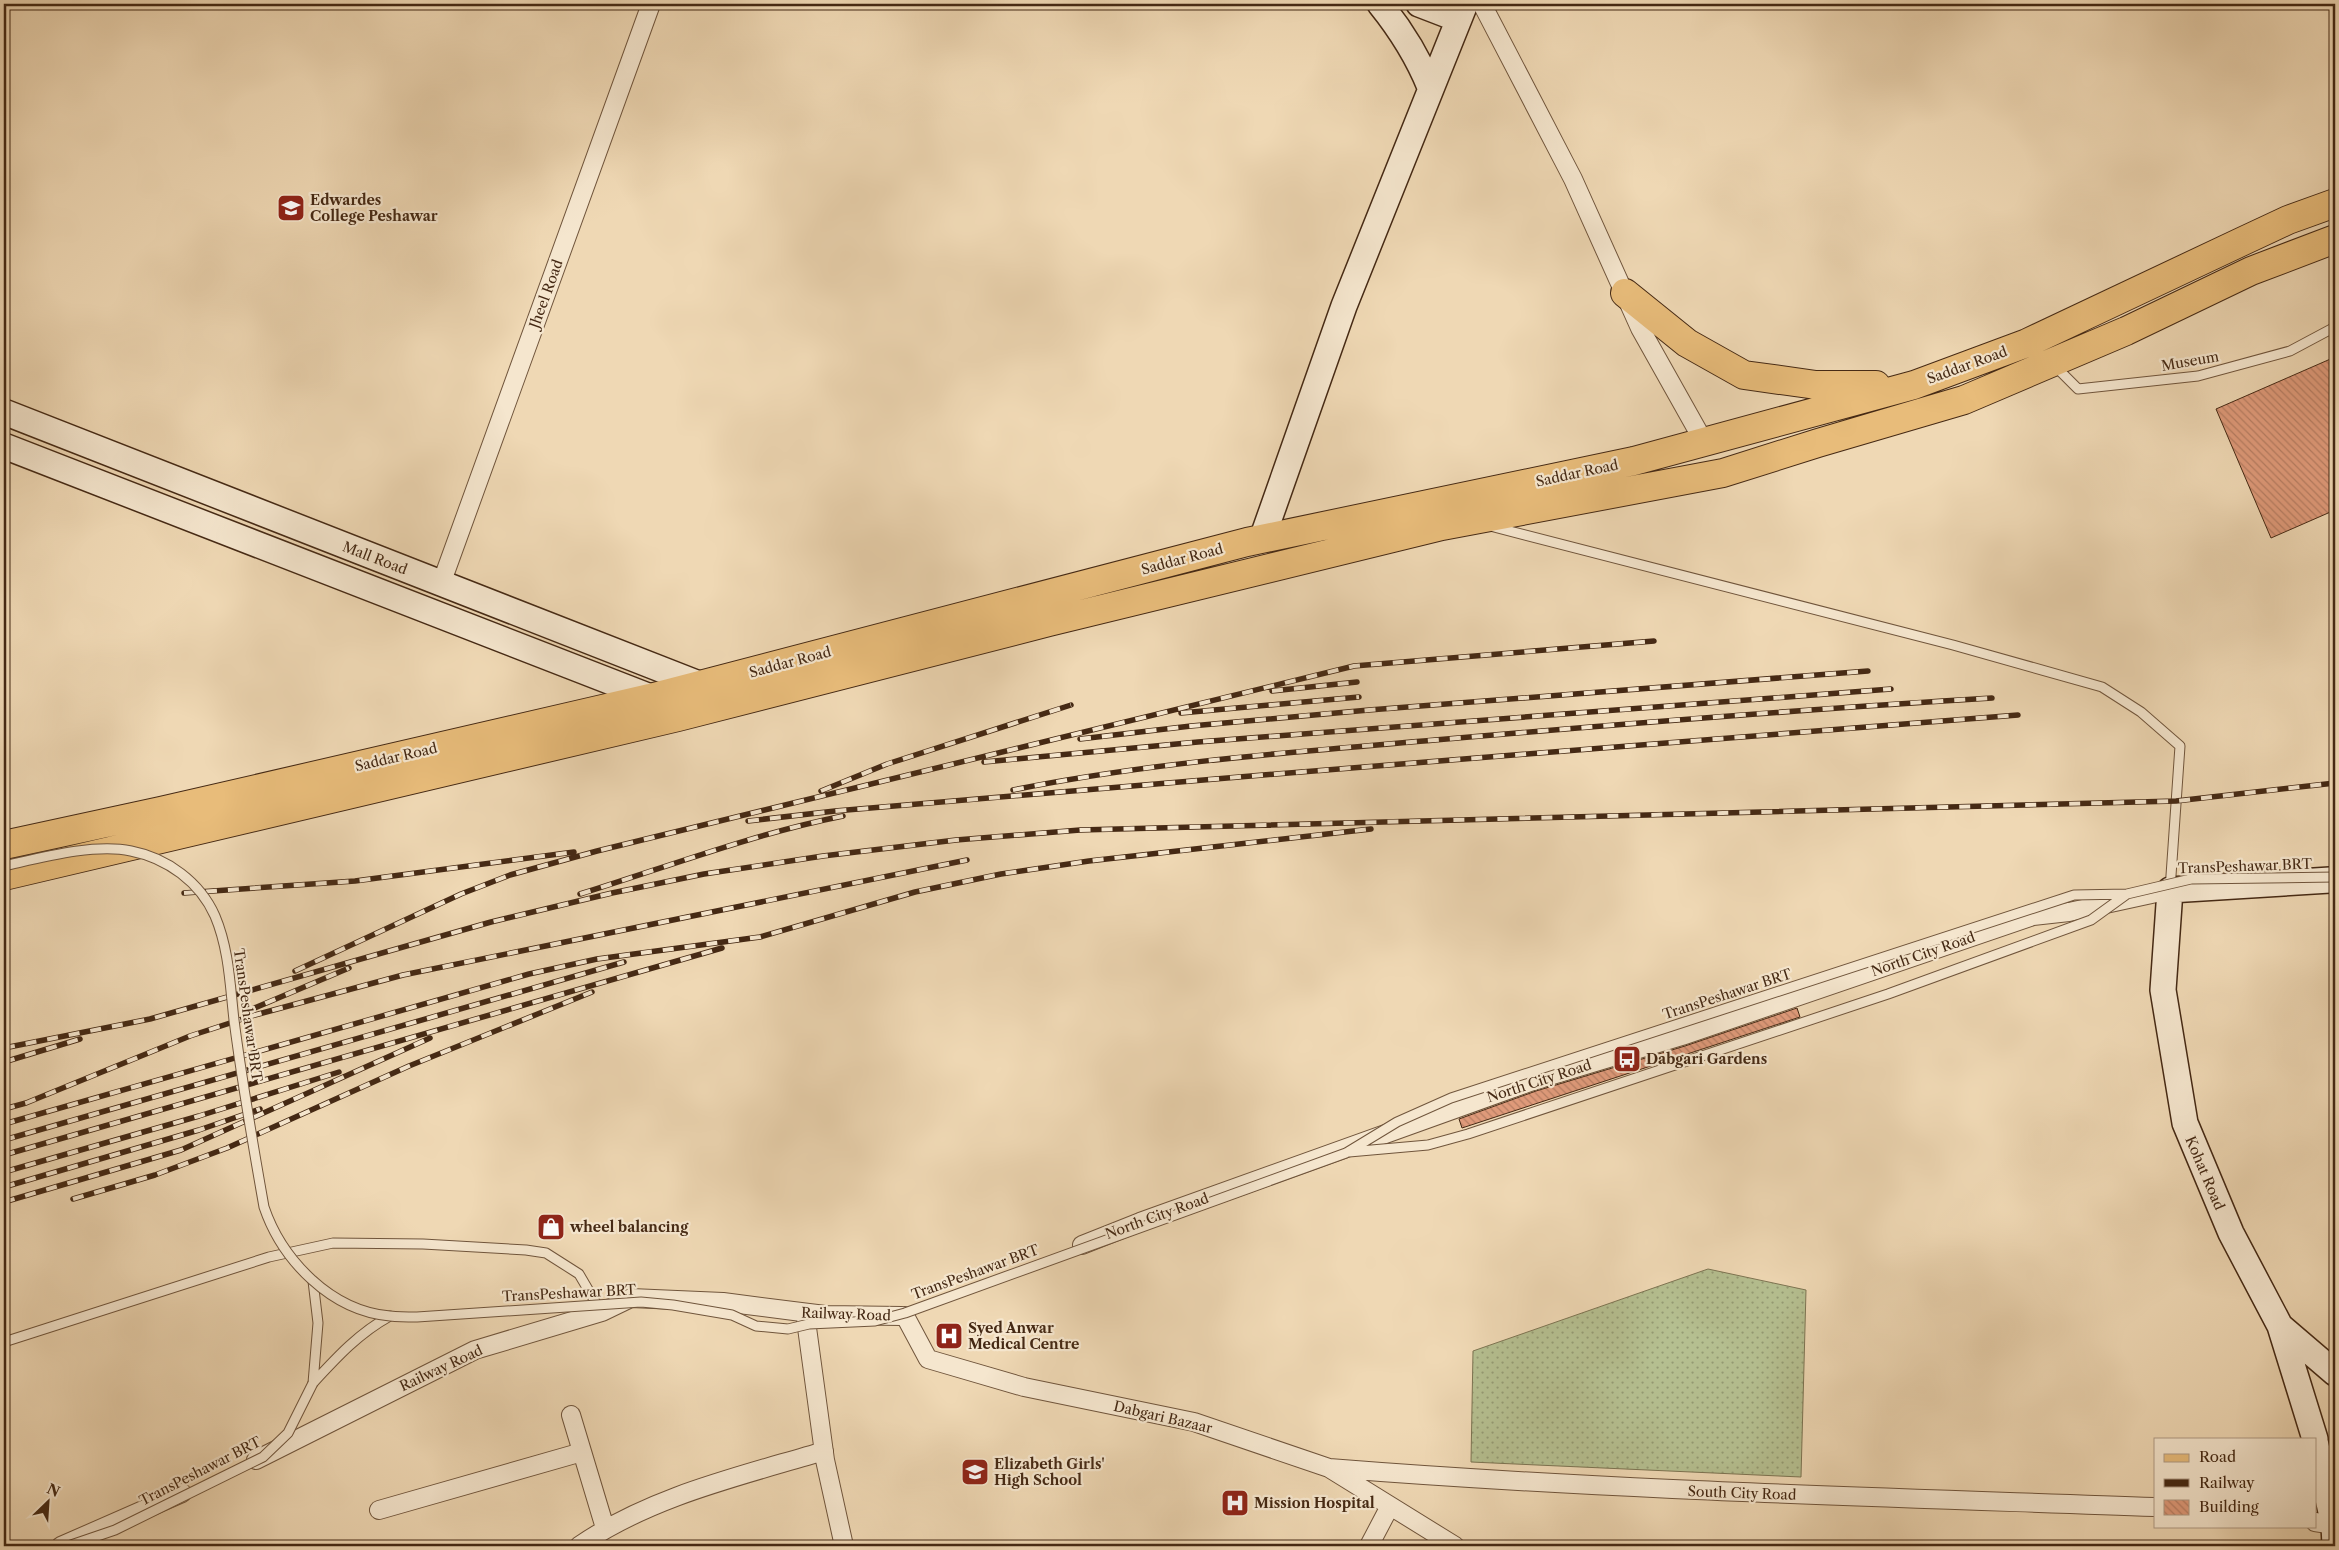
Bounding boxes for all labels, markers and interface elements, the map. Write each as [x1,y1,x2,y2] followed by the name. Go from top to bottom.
[310,191,438,225] place label: Edwardes College Peshawar
[276,193,306,223] school or university icon: Edwardes College Peshawar
[525,257,567,333] street label: Jheel Road
[1924,342,2010,388] street label: Saddar Road
[2160,347,2220,375] street label: Museum
[1534,455,1620,491] street label: Saddar Road
[340,537,410,579] street label: Mall Road
[1139,539,1225,579] street label: Saddar Road
[747,642,833,682] street label: Saddar Road
[353,739,439,775] street label: Saddar Road
[2178,855,2313,877] street label: TransPeshawar BRT
[1869,928,1978,980] street label: North City Road
[230,947,266,1083] street label: TransPeshawar BRT
[1660,965,1794,1023] street label: TransPeshawar BRT
[1612,1044,1642,1074] bus stop icon: Dabgari Gardens
[1646,1050,1767,1068] place label: Dabgari Gardens
[1484,1055,1594,1106] street label: North City Road
[2181,1133,2229,1213] street label: Kohat Road
[1103,1189,1212,1243] street label: North City Road
[536,1212,566,1242] shop icon: wheel balancing
[569,1218,689,1236] place label: wheel balancing
[909,1240,1042,1303] street label: TransPeshawar BRT
[501,1280,637,1306] street label: TransPeshawar BRT
[801,1303,892,1325] street label: Railway Road
[968,1319,1079,1353] place label: Syed Anwar Medical Centre
[934,1321,964,1351] hospital icon: Syed Anwar Medical Centre
[396,1341,486,1395] street label: Railway Road
[1112,1397,1214,1437] street label: Dabgari Bazaar
[136,1432,264,1509] street label: TransPeshawar BRT
[2154,1438,2316,1528] legend
[2199,1447,2236,1466] text: Road
[994,1455,1104,1489] place label: Elizabeth Girls' High School
[960,1457,990,1487] school or university icon: Elizabeth Girls' High School
[2199,1473,2255,1492] text: Railway
[22,1478,72,1528] north arrow
[44,1479,63,1501] text: N
[1687,1482,1797,1504] street label: South City Road
[1220,1488,1250,1518] hospital icon: Mission Hospital
[1254,1494,1375,1512] place label: Mission Hospital
[2199,1497,2259,1516] text: Building

